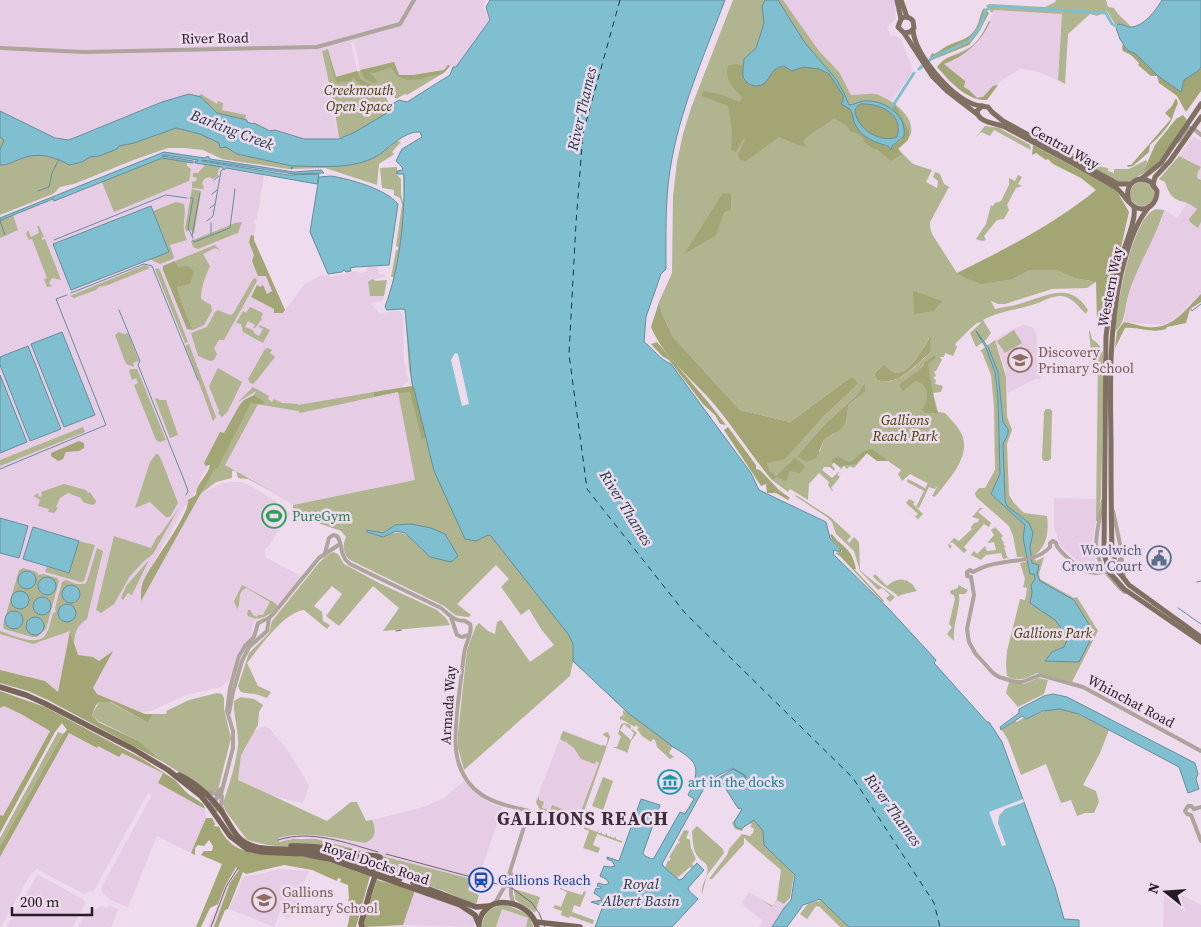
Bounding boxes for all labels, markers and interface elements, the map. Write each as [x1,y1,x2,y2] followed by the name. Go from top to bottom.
[181,27,249,49] street label: River Road
[561,65,601,154] water label: River Thames
[324,80,394,116] park label: Creekmouth Open Space
[187,104,278,155] water label: Barking Creek
[1027,120,1104,174] street label: Central Way
[1092,244,1128,329] street label: Western Way
[1038,342,1134,378] place label: Discovery Primary School
[1007,347,1033,373] school or university icon: Discovery Primary School
[872,410,938,446] park label: Gallions Reach Park
[594,465,658,550] water label: River Thames
[261,503,287,529] sports icon: PureGym
[292,506,351,526] place label: PureGym
[1062,540,1142,576] place label: Woolwich Crown Court
[1146,545,1172,571] public building icon: Woolwich Crown Court
[1014,623,1093,643] park label: Gallions Park
[435,664,461,745] street label: Armada Way
[1084,670,1178,732] street label: Whinchat Road
[859,768,927,851] water label: River Thames
[657,769,683,795] museum icon: art in the docks
[688,772,784,792] place label: art in the docks
[497,805,669,831] district label: GALLIONS REACH
[320,836,432,890] street label: Royal Docks Road
[468,867,494,893] station icon: Gallions Reach
[1141,867,1191,917] north arrow
[498,870,591,890] place label: Gallions Reach
[601,873,680,911] water label: Royal Albert Basin
[1143,880,1165,896] text: N
[282,882,378,918] place label: Gallions Primary School
[12,884,92,916] scale bar
[251,887,277,913] school or university icon: Gallions Primary School
[20,891,60,912] text: 200 m

